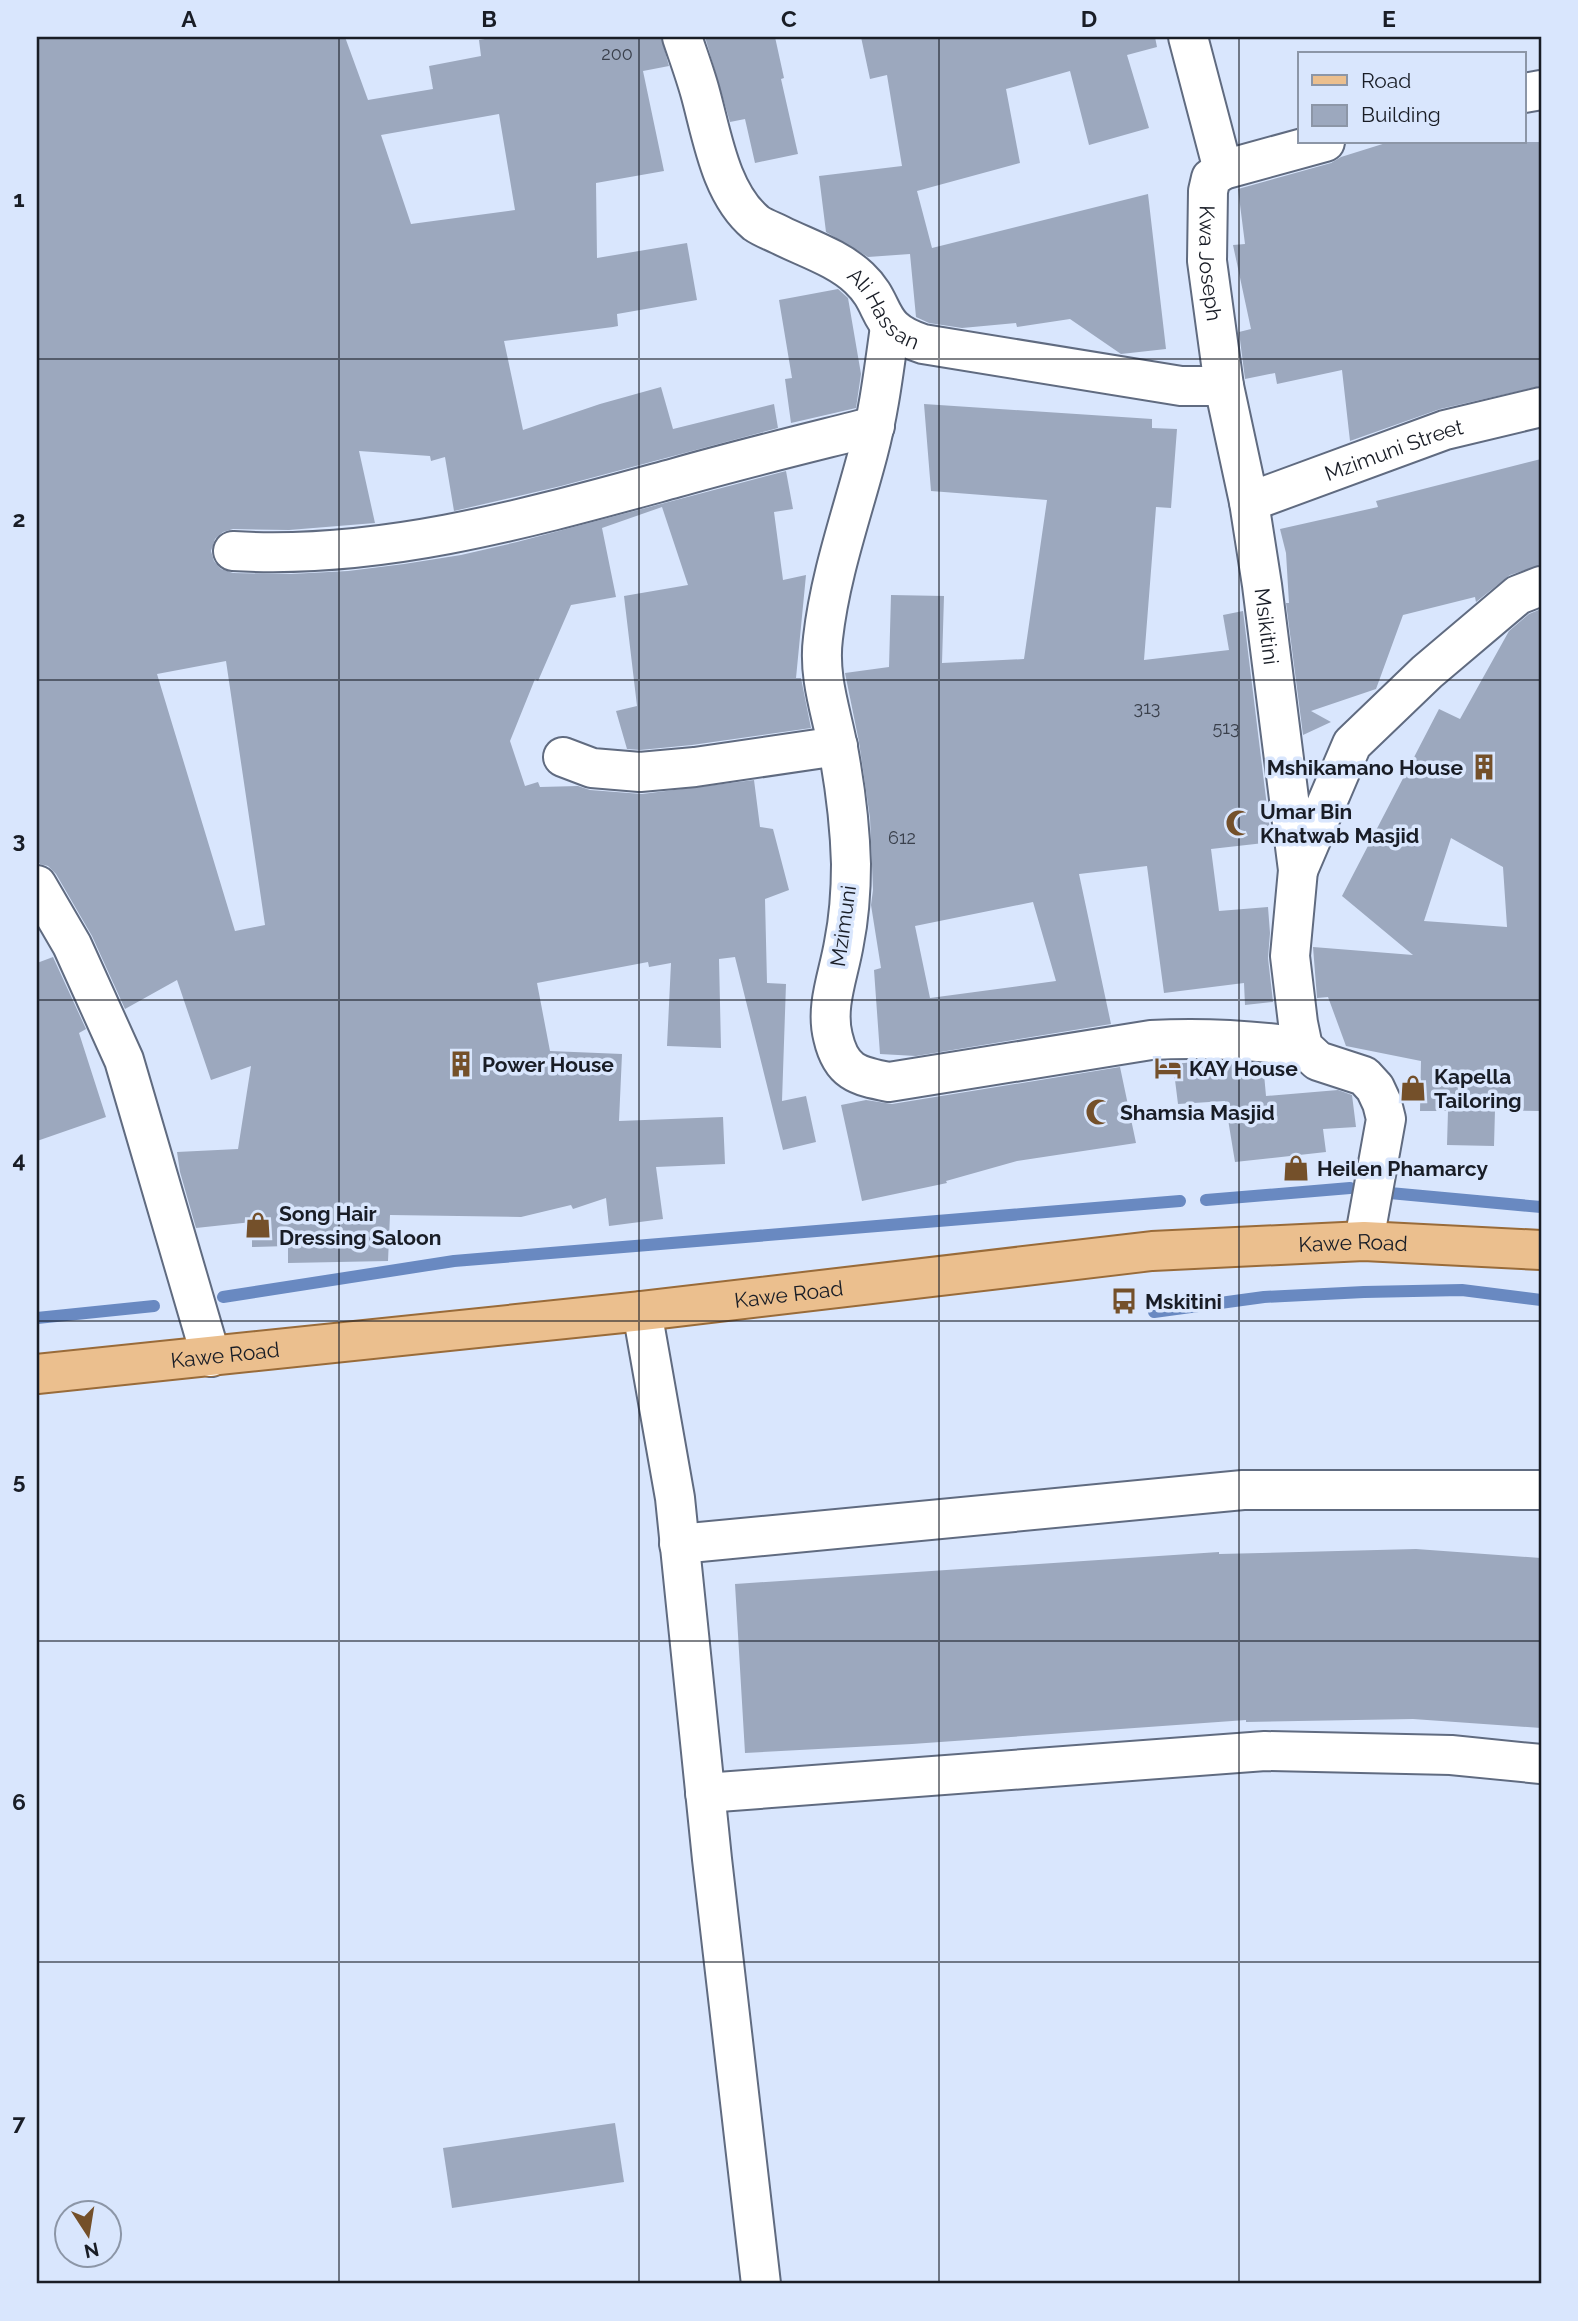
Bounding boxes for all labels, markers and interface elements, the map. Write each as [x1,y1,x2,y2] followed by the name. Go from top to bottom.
[181,5,197,32] text: A
[481,5,497,32] text: B
[781,5,797,32] text: C
[1081,5,1097,32] text: D
[1382,5,1396,32] text: E
[601,43,633,64] house number: 200
[1298,52,1526,144] legend
[1361,68,1411,93] text: Road
[1361,102,1441,127] text: Building
[13,185,25,212] text: 1
[1194,205,1228,323] street label: Kwa Joseph
[843,262,923,354] street label: Ali Hassan
[1321,414,1465,486] street label: Mzimuni Street
[13,505,25,532] text: 2
[1250,586,1284,666] street label: Msikitini
[1134,697,1160,718] house number: 313
[1212,717,1240,738] house number: 513
[1469,752,1499,782] building icon: Mshikamano House
[1267,755,1463,780] place label: Mshikamano House
[1260,799,1419,848] place label: Umar Bin Khatwab Masjid
[1224,808,1254,838] mosque icon: Umar Bin Khatwab Masjid
[13,826,25,853] text: 3
[888,827,916,848] house number: 612
[825,884,861,968] street label: Mzimuni
[446,1049,476,1079] building icon: Power House
[482,1052,614,1077] place label: Power House
[1153,1053,1183,1083] hotel icon: KAY House
[1189,1056,1298,1081] place label: KAY House
[1434,1064,1521,1113] place label: Kapella Tailoring
[1398,1073,1428,1103] shop icon: Kapella Tailoring
[1084,1097,1114,1127] mosque icon: Shamsia Masjid
[1120,1100,1275,1125] place label: Shamsia Masjid
[12,1146,26,1173] text: 4
[1281,1153,1311,1183] shop icon: Heilen Phamarcy
[1317,1156,1488,1181] place label: Heilen Phamarcy
[279,1201,441,1250] place label: Song Hair Dressing Saloon
[243,1210,273,1240] shop icon: Song Hair Dressing Saloon
[1298,1228,1408,1257] street label: Kawe Road
[733,1275,845,1313] street label: Kawe Road
[1109,1286,1139,1316] bus stop icon: Mskitini
[1145,1289,1222,1314] place label: Mskitini
[169,1336,281,1373] street label: Kawe Road
[13,1467,26,1494] text: 5
[12,1788,26,1815] text: 6
[13,2108,26,2135] text: 7
[52,2198,122,2268] north arrow
[82,2238,101,2263] text: N

